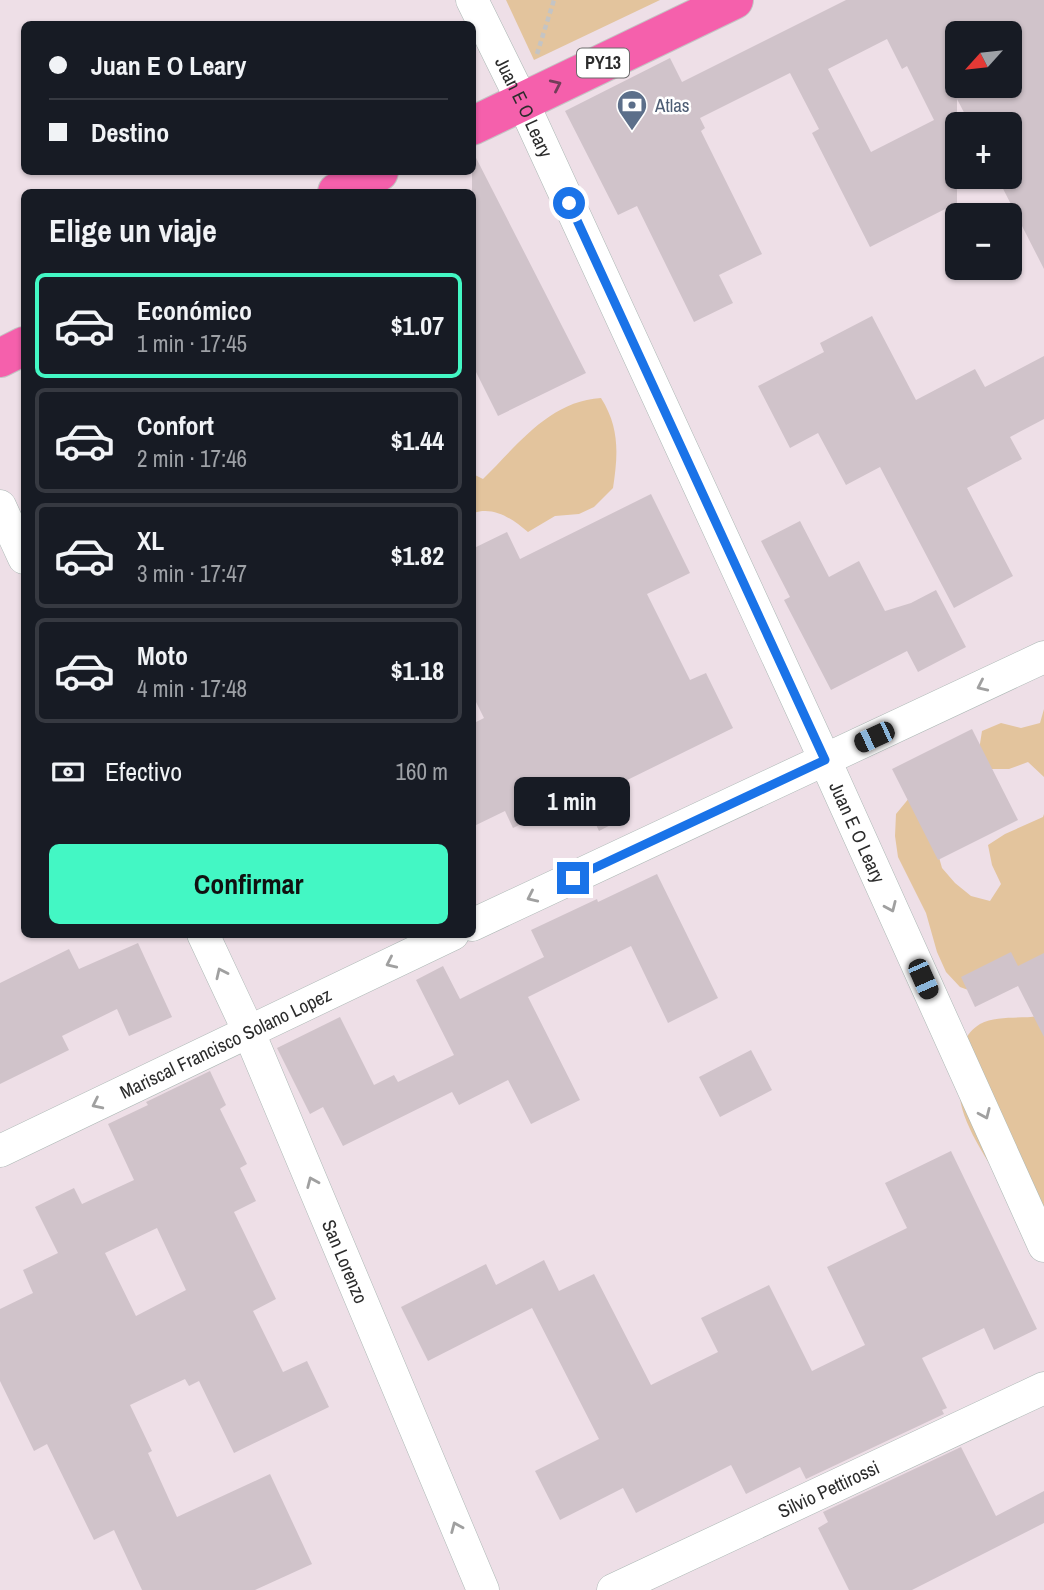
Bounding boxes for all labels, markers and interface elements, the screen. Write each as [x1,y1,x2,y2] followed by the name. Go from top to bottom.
[945,21,1022,98] north arrow
[945,21,1022,280] map controls
[91,48,246,83] text: Juan E O Leary
[577,48,629,78] road number: PY13
[489,52,559,162] street label: Juan E O Leary
[549,79,561,93] one-way arrow
[615,88,649,132] bank icon: Atlas
[654,92,690,118] place label: Atlas
[945,112,1022,189] button: +
[91,115,169,150] text: Destino
[553,187,585,219] route start
[945,203,1022,280] button: −
[49,209,217,252] text: Elige un viaje
[137,293,252,328] text: Económico
[53,294,116,357] icon: car
[391,308,444,343] text: $1.07
[137,328,247,359] text: 1 min · 17:45
[137,408,214,443] text: Confort
[53,409,116,472] icon: car
[391,423,444,458] text: $1.44
[137,443,247,474] text: 2 min · 17:46
[137,523,164,558] text: XL
[53,524,116,587] icon: car
[391,538,444,573] text: $1.82
[137,558,247,589] text: 3 min · 17:47
[137,638,188,673] text: Moto
[53,639,116,702] icon: car
[391,653,444,688] text: $1.18
[137,673,247,704] text: 4 min · 17:48
[977,678,989,692] one-way arrow
[851,719,898,755] car
[49,753,87,791] icon: cash
[105,754,182,789] text: Efectivo
[396,756,448,787] text: 160 m
[515,776,631,826] callout: 1 min
[823,777,892,887] street label: Juan E O Leary
[547,786,597,817] text: 1 min
[49,844,448,924] button: Confirmar
[557,862,589,894] route end
[527,889,539,903] one-way arrow
[883,900,897,912] one-way arrow
[386,955,398,969] one-way arrow
[905,956,942,1002] car
[216,968,230,980] one-way arrow
[115,981,336,1105] street label: Mariscal Francisco Solano Lopez
[92,1095,104,1109] one-way arrow
[977,1107,991,1119] one-way arrow
[306,1176,320,1189] one-way arrow
[316,1216,374,1307] street label: San Lorenzo
[774,1454,883,1524] street label: Silvio Pettirossi
[451,1522,465,1534] one-way arrow

